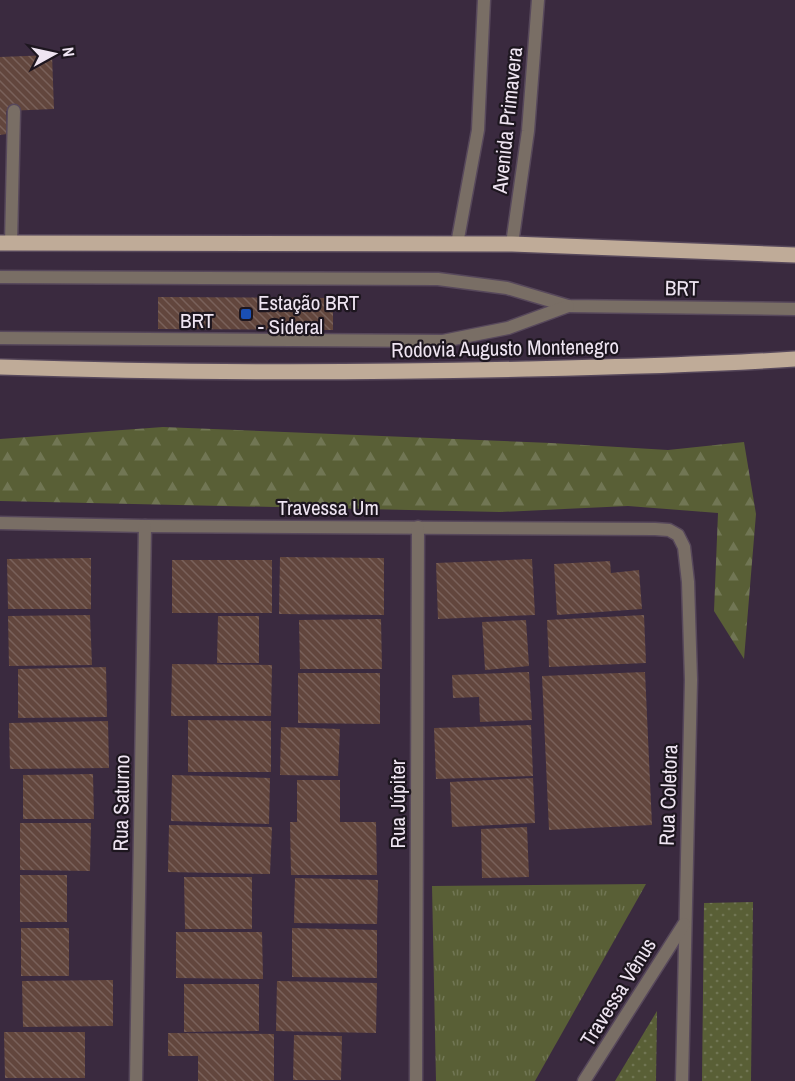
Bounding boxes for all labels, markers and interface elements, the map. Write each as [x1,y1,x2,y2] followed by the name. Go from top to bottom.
[24,24,84,84] north arrow
[485,45,529,196] street label: Avenida Primavera
[57,46,80,58] text: N
[665,273,700,303] street label: BRT
[258,288,360,341] place label: Estação BRT - Sideral
[180,306,215,335] street label: BRT
[239,307,253,321] marker: Estação BRT - Sideral
[391,332,619,364] street label: Rodovia Augusto Montenegro
[277,493,379,522] street label: Travessa Um
[652,743,684,846] street label: Rua Coletora
[106,754,136,852] street label: Rua Saturno
[383,759,412,849] street label: Rua Júpiter
[573,932,663,1052] street label: Travessa Vênus

